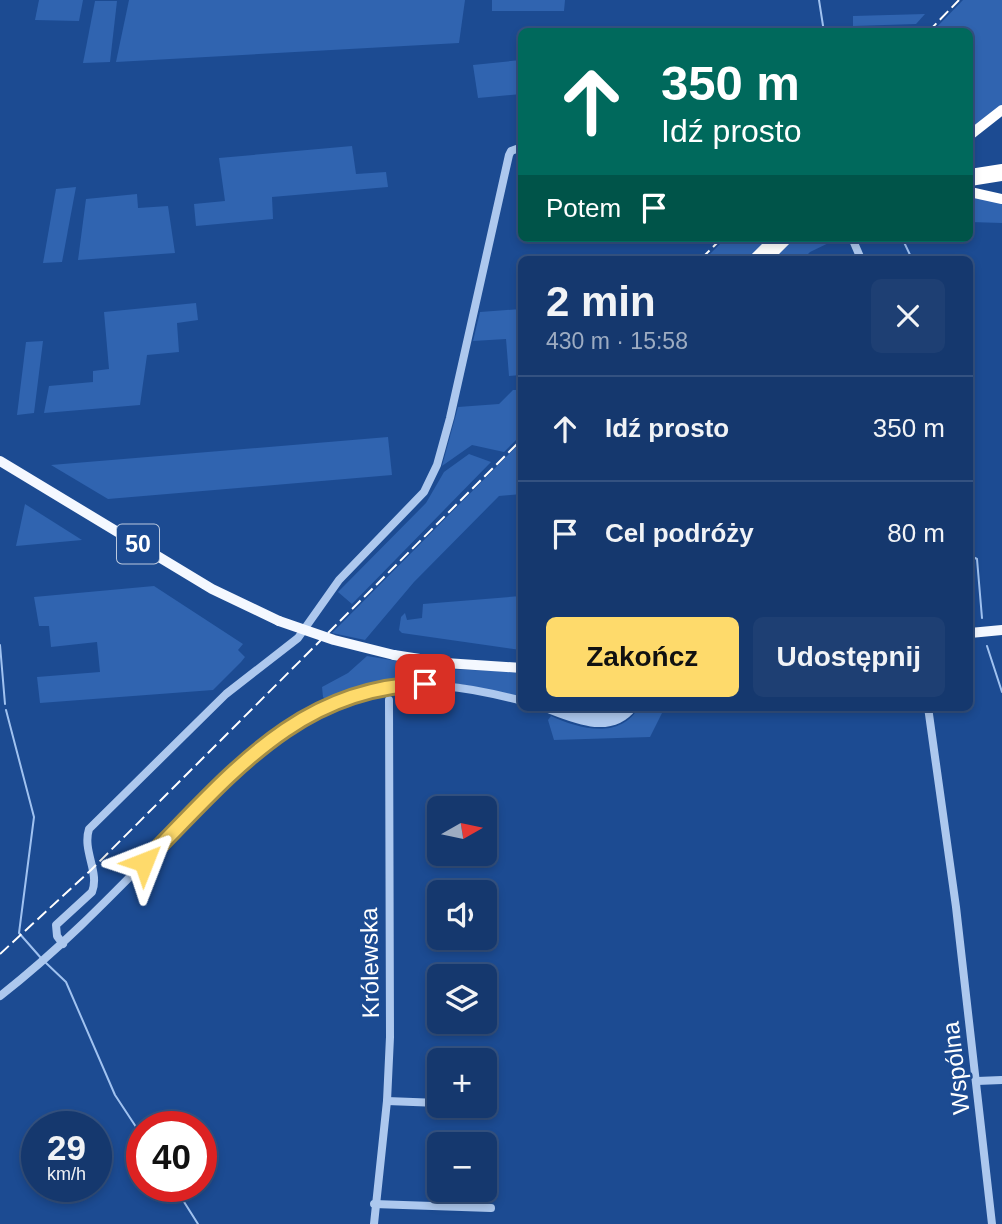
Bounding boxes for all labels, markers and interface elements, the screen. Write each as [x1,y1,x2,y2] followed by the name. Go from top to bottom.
[546,56,637,147] icon: ahead
[661,56,800,110] text: 350 m
[661,113,802,149] text: Idź prosto
[635,189,673,227] icon: arrive
[546,193,621,223] text: Potem
[546,278,656,325] text: 2 min
[871,279,945,353] button: close
[546,328,688,354] text: 430 m · 15:58
[546,410,584,448] icon: ahead
[605,413,729,443] text: Idź prosto
[873,413,945,443] text: 350 m
[546,515,584,553] icon: arrive
[605,518,754,548] text: Cel podróży
[887,518,945,548] text: 80 m
[117,524,159,564] road number: 50
[546,617,739,697] button: Zakończ
[753,617,945,697] button: Udostępnij
[395,654,455,714] pin
[406,665,444,703] icon: arrive
[427,796,497,866] north arrow
[427,796,497,1202] map controls
[107,825,181,899] position arrow
[427,880,497,950] button: sound
[355,907,384,1019] street label: Królewska
[427,964,497,1034] button: layers
[936,1019,975,1116] street label: Wspólna
[427,1048,497,1118] button: +
[126,1111,217,1202] speed limit sign: 40
[47,1128,86,1167] text: 29
[427,1132,497,1202] button: −
[47,1164,86,1184] text: km/h

